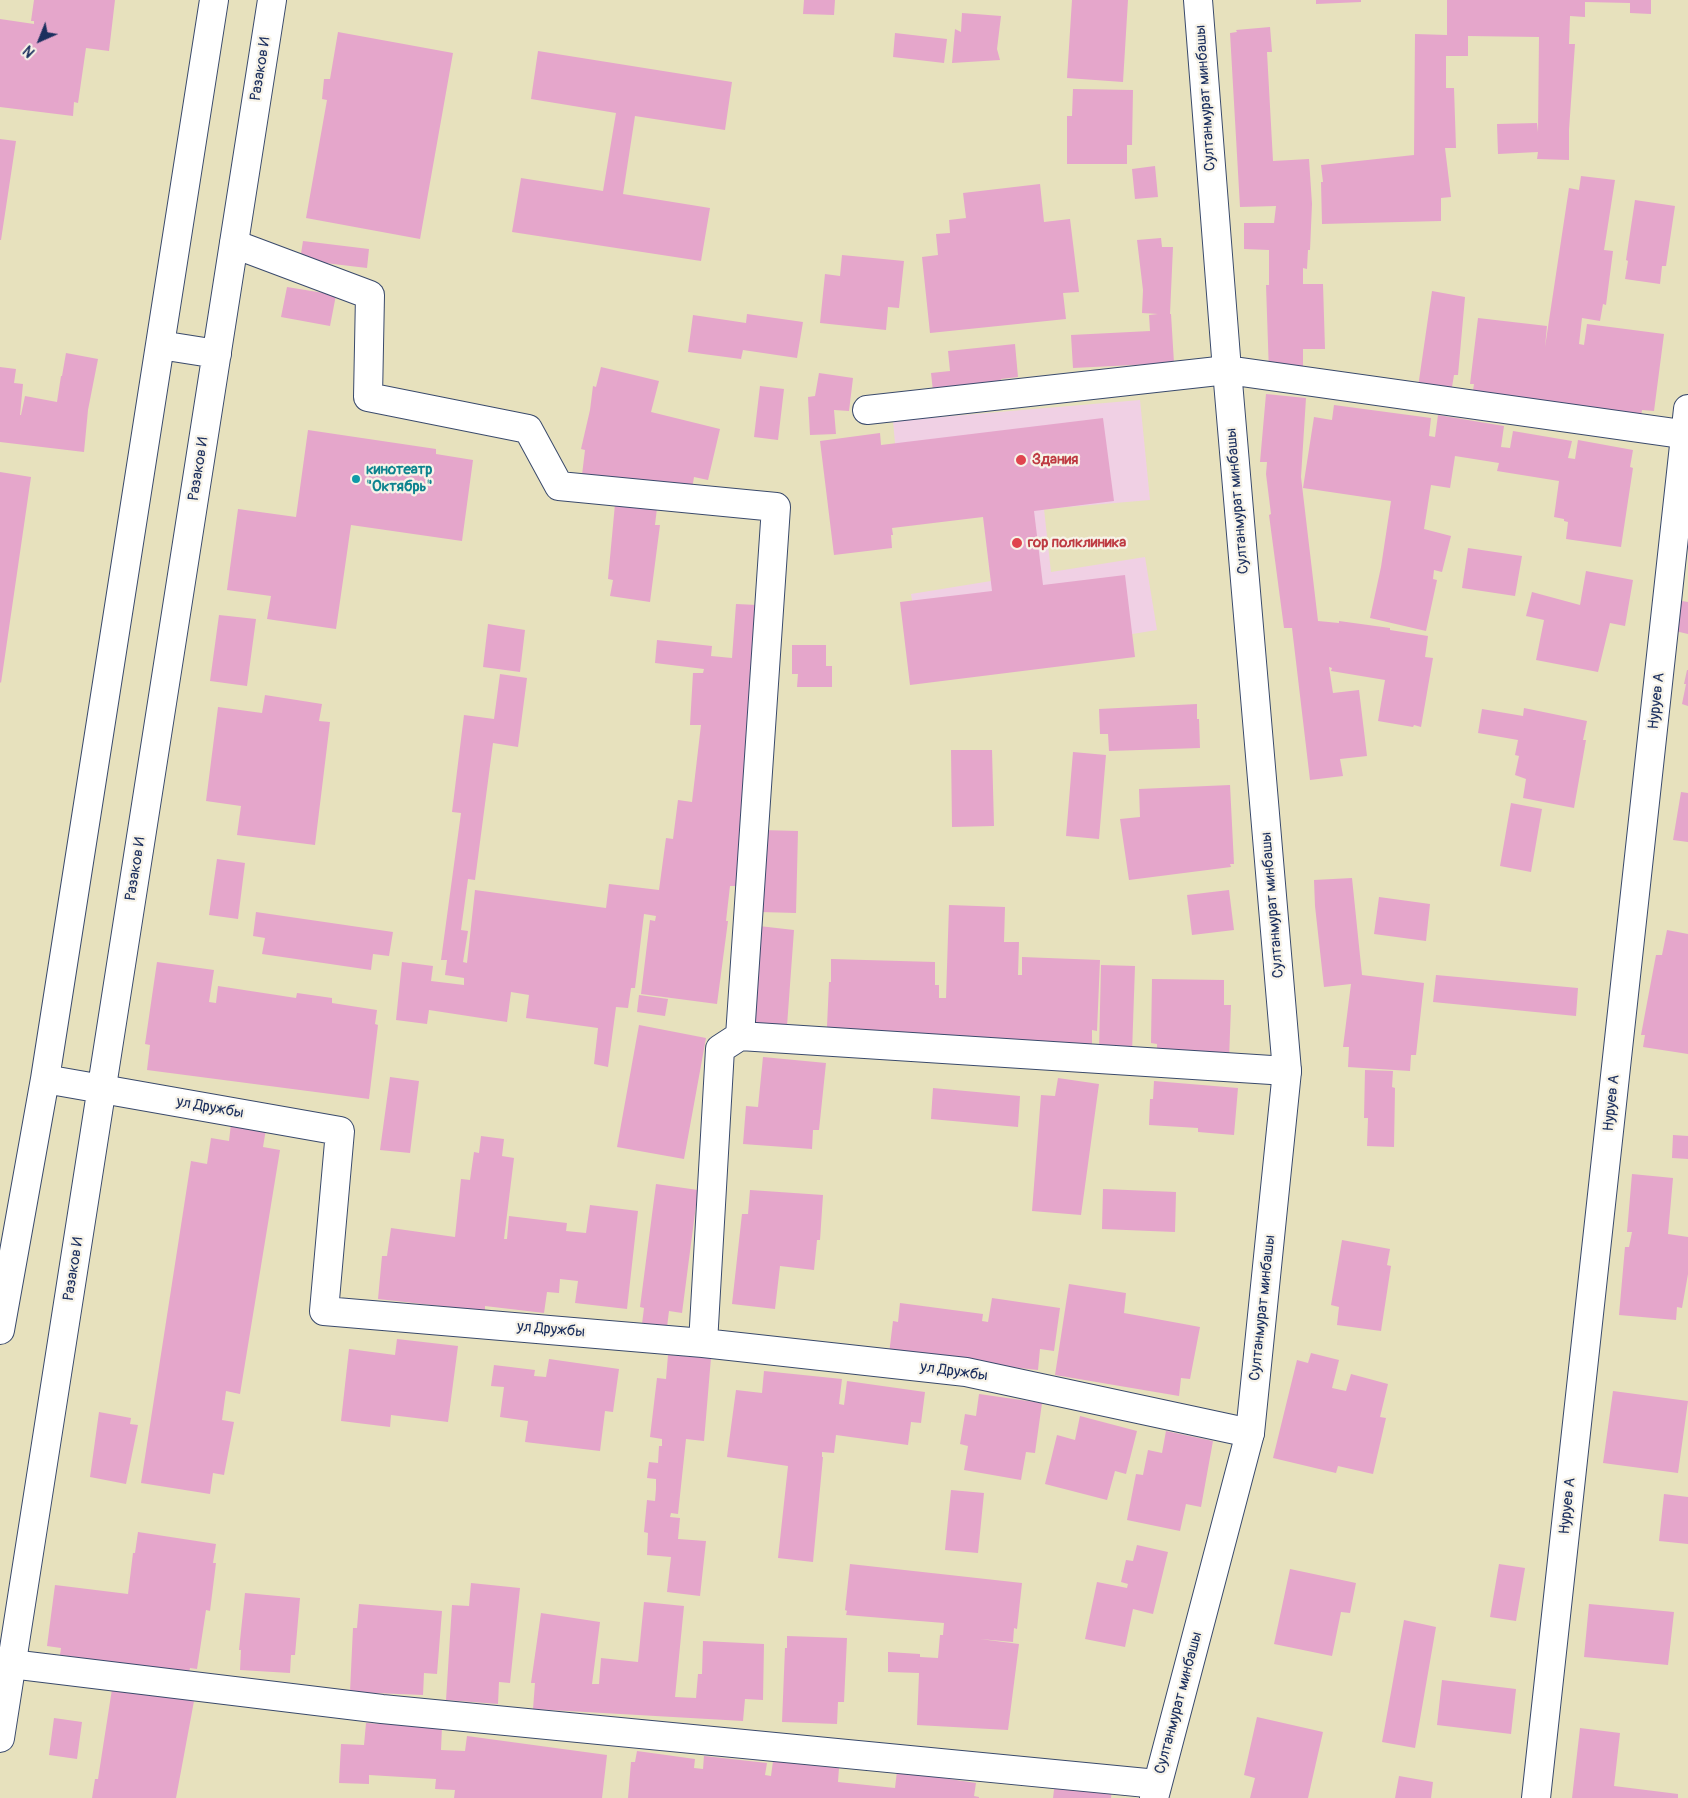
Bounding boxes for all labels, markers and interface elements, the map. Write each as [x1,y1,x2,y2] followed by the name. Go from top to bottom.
[15,15,65,65] north arrow
[1192,24,1220,172] street label: Султанмурат минбашы
[247,36,275,102] street label: Разаков И
[20,42,39,61] text: N
[1223,427,1253,575] street label: Султанмурат минбашы
[185,436,213,502] street label: Разаков И
[1032,451,1078,469] place label: Здания
[1014,453,1028,467] marker: Здания
[366,461,433,496] place label: кинотеатр "Октябрь"
[350,473,362,485] marker: кинотеатр "Октябрь"
[1028,534,1126,552] place label: гор полклиника
[1010,536,1024,550] marker: гор полклиника
[1645,672,1669,730] street label: Нуруев А
[1258,831,1288,979] street label: Султанмурат минбашы
[122,836,150,902] street label: Разаков И
[1600,1074,1624,1132] street label: Нуруев А
[175,1093,245,1123] street label: ул Дружбы
[1246,1234,1280,1382] street label: Султанмурат минбашы
[60,1236,88,1302] street label: Разаков И
[516,1318,586,1342] street label: ул Дружбы
[919,1358,989,1386] street label: ул Дружбы
[1556,1477,1580,1535] street label: Нуруев А
[1151,1630,1207,1776] street label: Султанмурат минбашы

